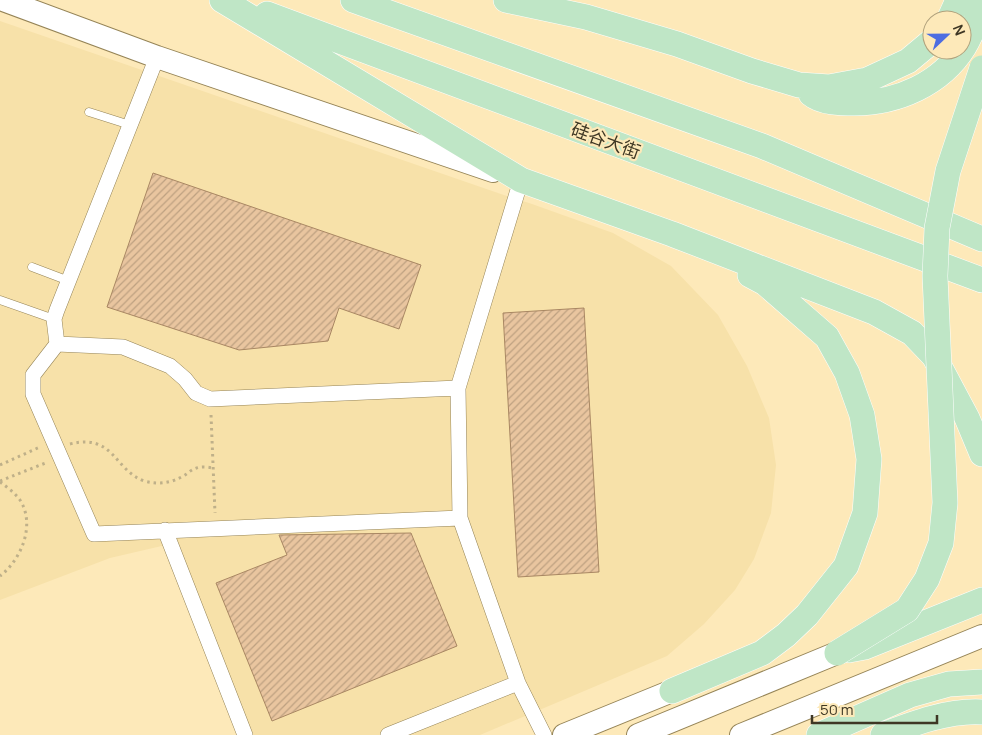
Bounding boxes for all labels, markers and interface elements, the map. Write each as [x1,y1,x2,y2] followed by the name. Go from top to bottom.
[922,10,972,60] north arrow
[949,22,970,38] text: N
[568,116,644,164] street label: 硅谷大街
[812,692,937,724] scale bar
[820,699,854,720] text: 50 m

